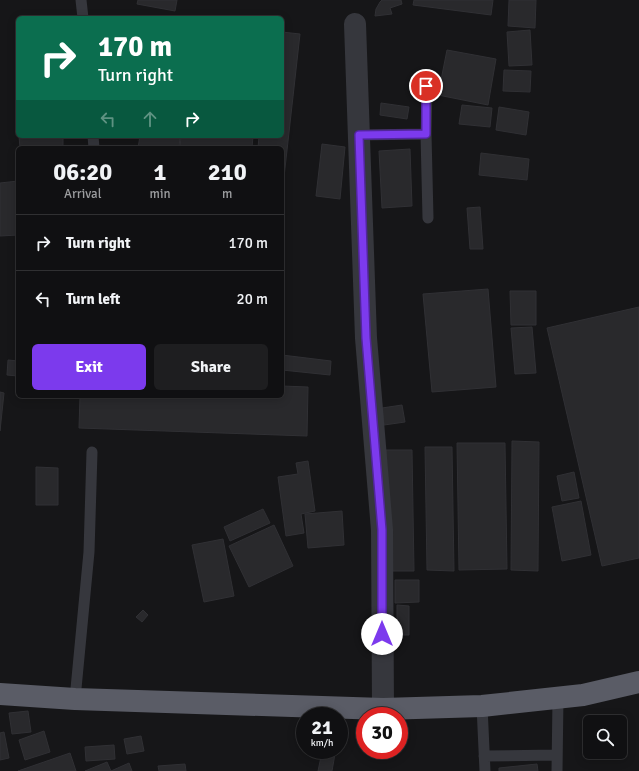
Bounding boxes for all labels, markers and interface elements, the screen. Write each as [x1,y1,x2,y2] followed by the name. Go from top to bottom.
[98,30,172,64] text: 170 m
[32,32,84,84] icon: right
[98,64,173,86] text: Turn right
[409,69,443,103] pin
[415,75,437,97] icon: arrive
[97,108,119,130] icon: left
[139,108,161,130] icon: ahead
[181,108,203,130] icon: right
[53,157,112,187] text: 06:20
[154,157,166,187] text: 1
[208,157,247,187] text: 210
[64,186,101,202] text: Arrival
[150,186,171,202] text: min
[222,186,232,202] text: m
[32,232,54,254] icon: right
[66,234,131,252] text: Turn right
[228,234,268,252] text: 170 m
[32,288,54,310] icon: left
[66,290,120,308] text: Turn left
[237,290,268,308] text: 20 m
[32,344,146,390] button: Exit
[154,344,268,390] button: Share
[361,613,403,655] position arrow
[356,707,408,759] speed limit sign: 30
[311,715,333,740] text: 21
[583,715,627,759] map controls
[583,715,627,759] button: search
[311,737,333,749] text: km/h

